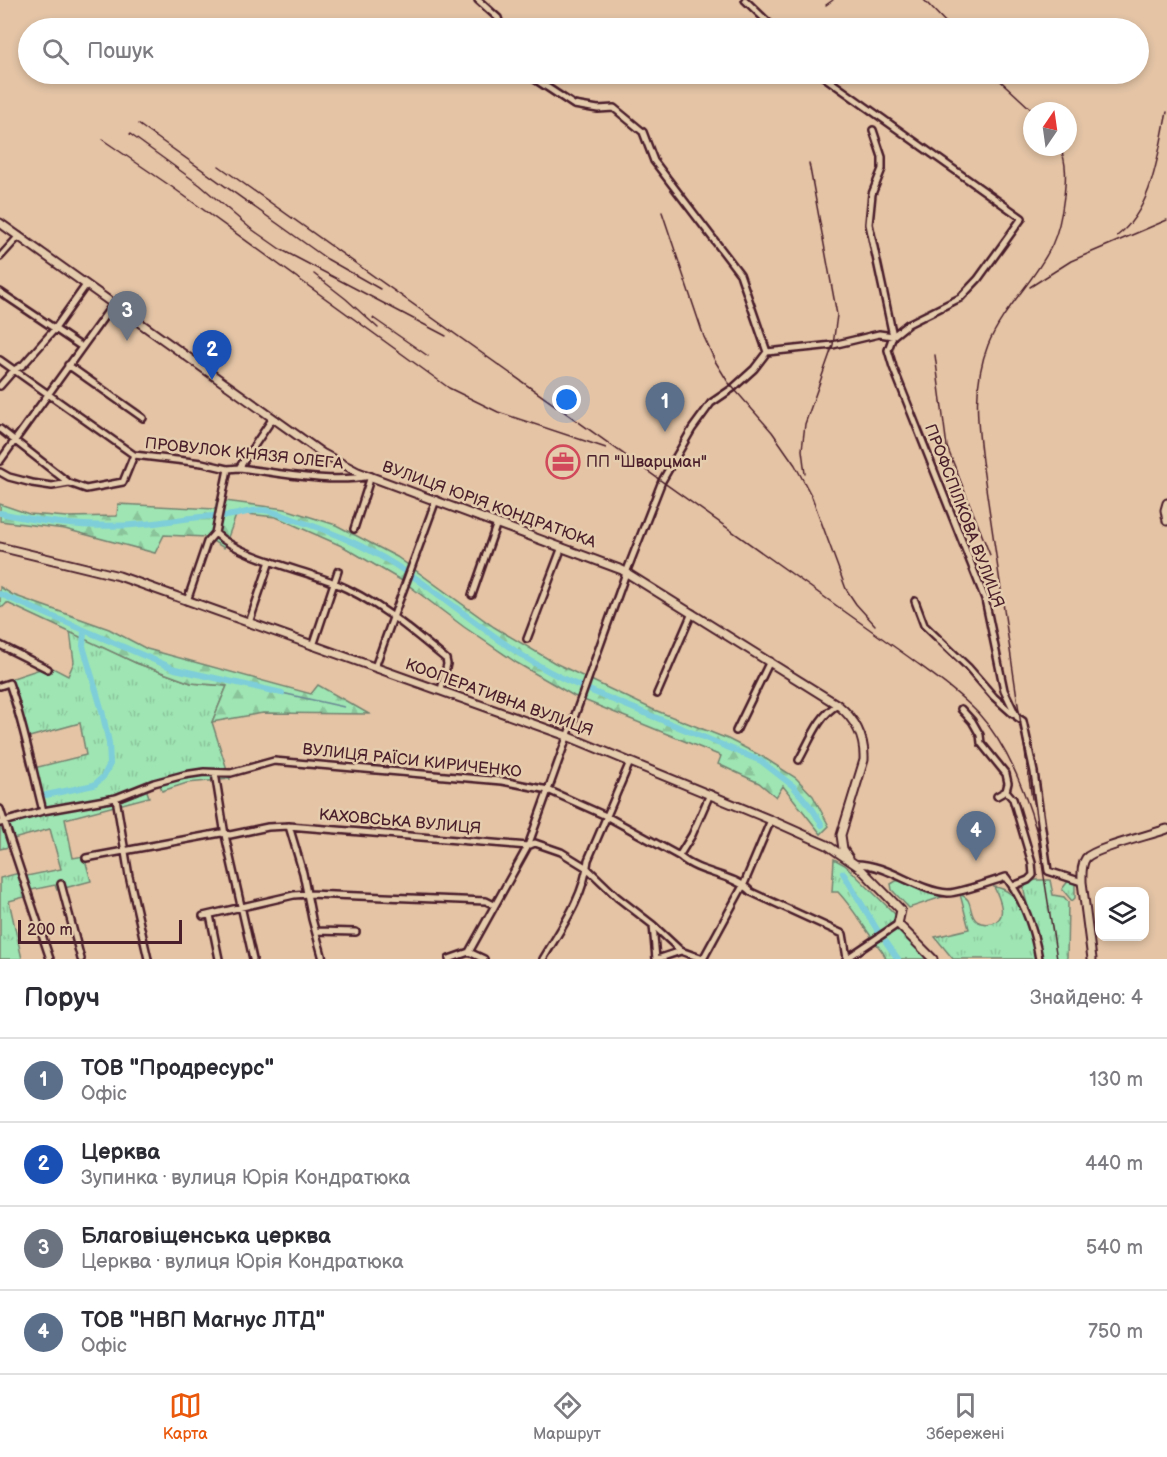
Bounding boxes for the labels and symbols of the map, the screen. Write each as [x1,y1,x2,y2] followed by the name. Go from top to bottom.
[1023,102,1077,156] north arrow
[108,292,146,341] pin: 3
[192,330,232,380] pin: 2
[646,382,684,432] pin: 1
[552,385,581,414] your location
[920,421,1008,611] street label: ПРОФСПІЛКОВА ВУЛИЦЯ
[144,434,344,474] street label: ПРОВУЛОК КНЯЗЯ ОЛЕГА
[545,444,581,480] office icon: ПП "Шварцман"
[586,453,707,472] place label: ПП "Шварцман"
[380,457,599,553] street label: ВУЛИЦЯ ЮРІЯ КОНДРАТЮКА
[402,655,596,741] street label: КООПЕРАТИВНА ВУЛИЦЯ
[301,738,523,782] street label: ВУЛИЦЯ РАЇСИ КИРИЧЕНКО
[318,805,482,839] street label: КАХОВСЬКА ВУЛИЦЯ
[956,812,996,861] pin: 4
[18,917,182,944] scale bar

